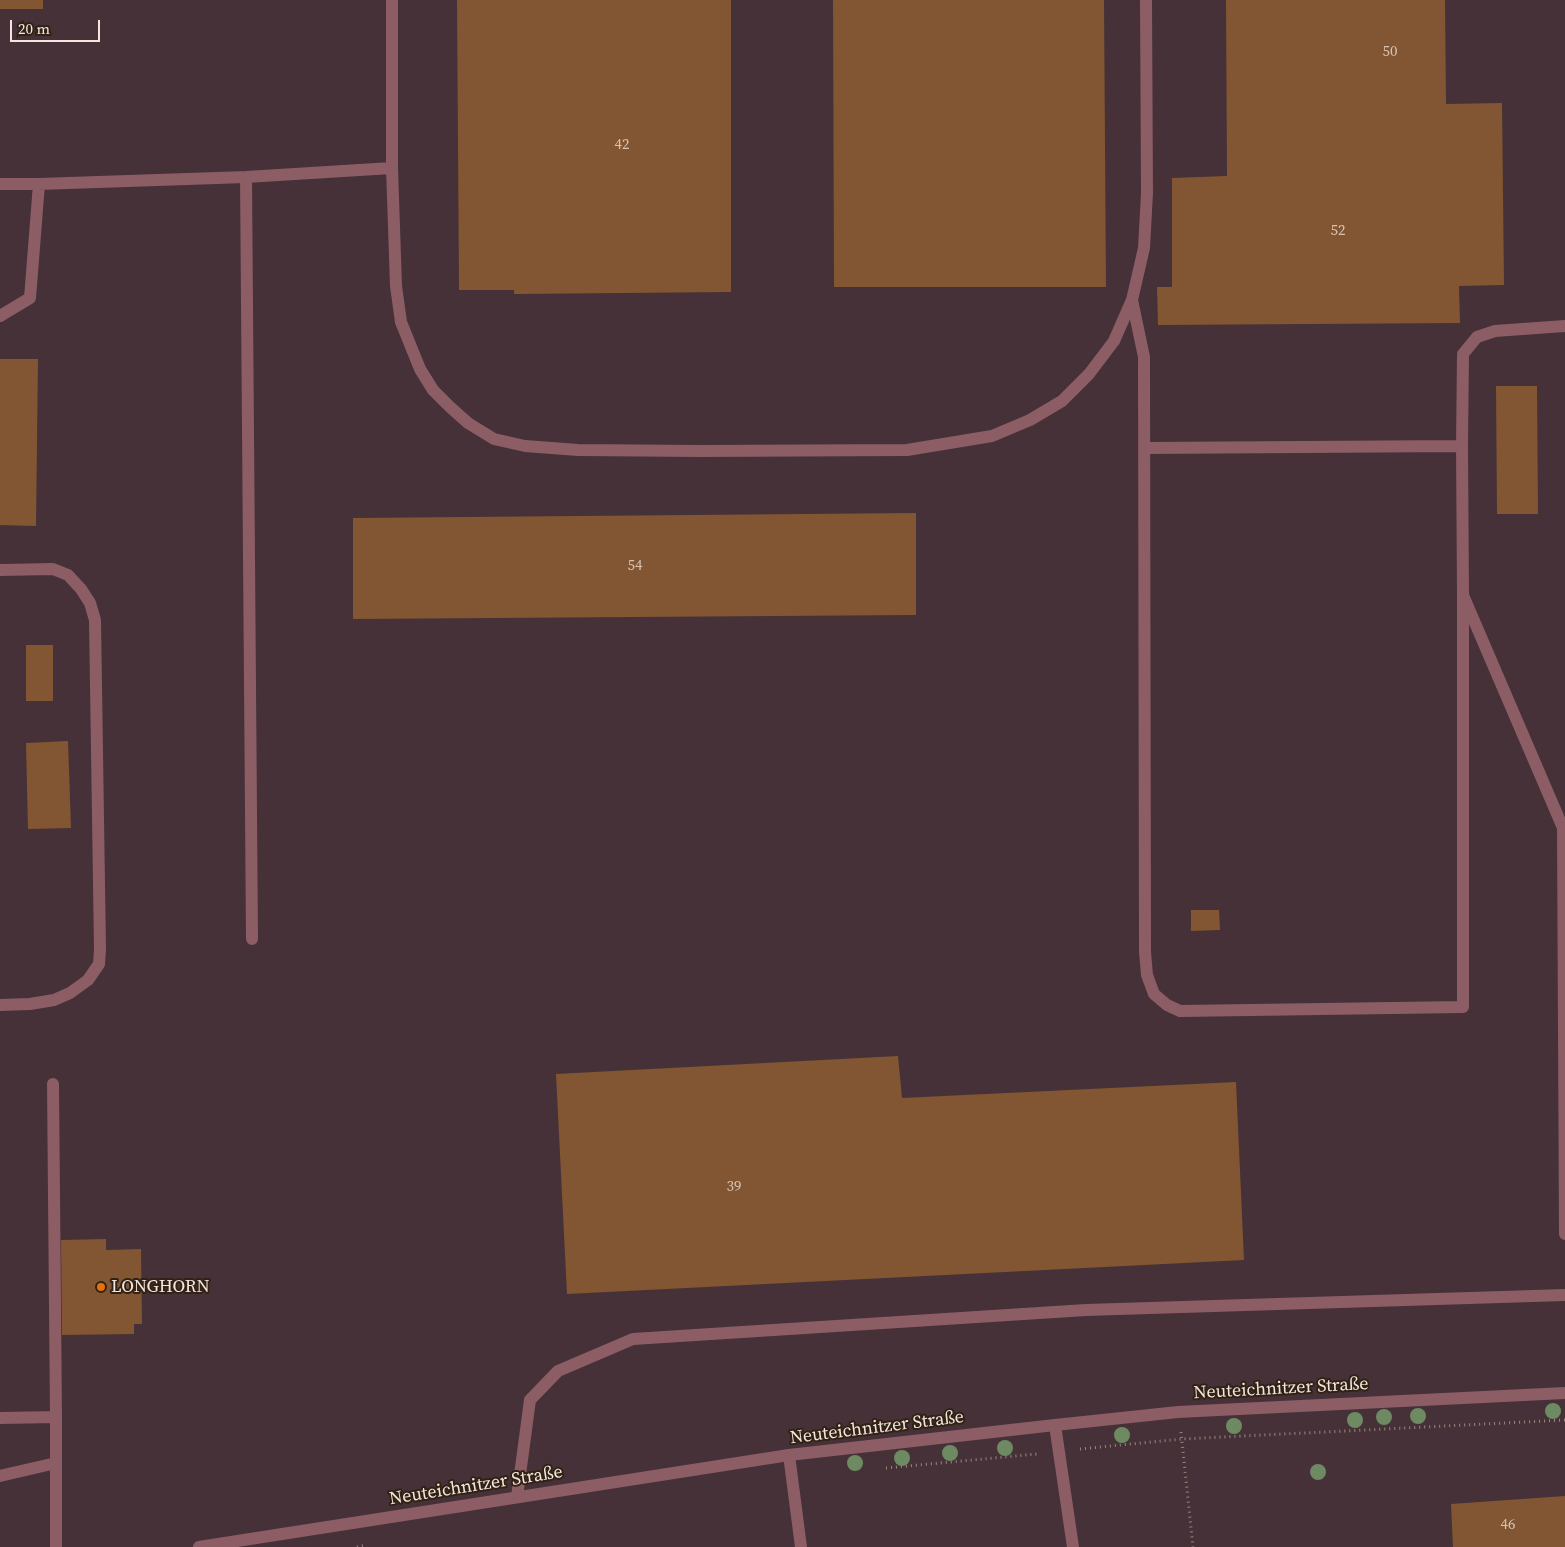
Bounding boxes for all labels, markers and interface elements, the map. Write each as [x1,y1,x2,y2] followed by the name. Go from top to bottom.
[12,10,102,42] scale bar
[18,18,50,39] text: 20 m
[1383,43,1397,61] house number: 50
[615,136,629,154] house number: 42
[1331,222,1345,240] house number: 52
[628,557,642,575] house number: 54
[727,1178,741,1196] house number: 39
[111,1276,210,1298] place label: LONGHORN
[95,1281,107,1293] marker: LONGHORN
[1193,1374,1369,1404] street label: Neuteichnitzer Straße
[789,1407,965,1449] street label: Neuteichnitzer Straße
[388,1462,564,1510] street label: Neuteichnitzer Straße
[1501,1516,1515,1534] house number: 46

